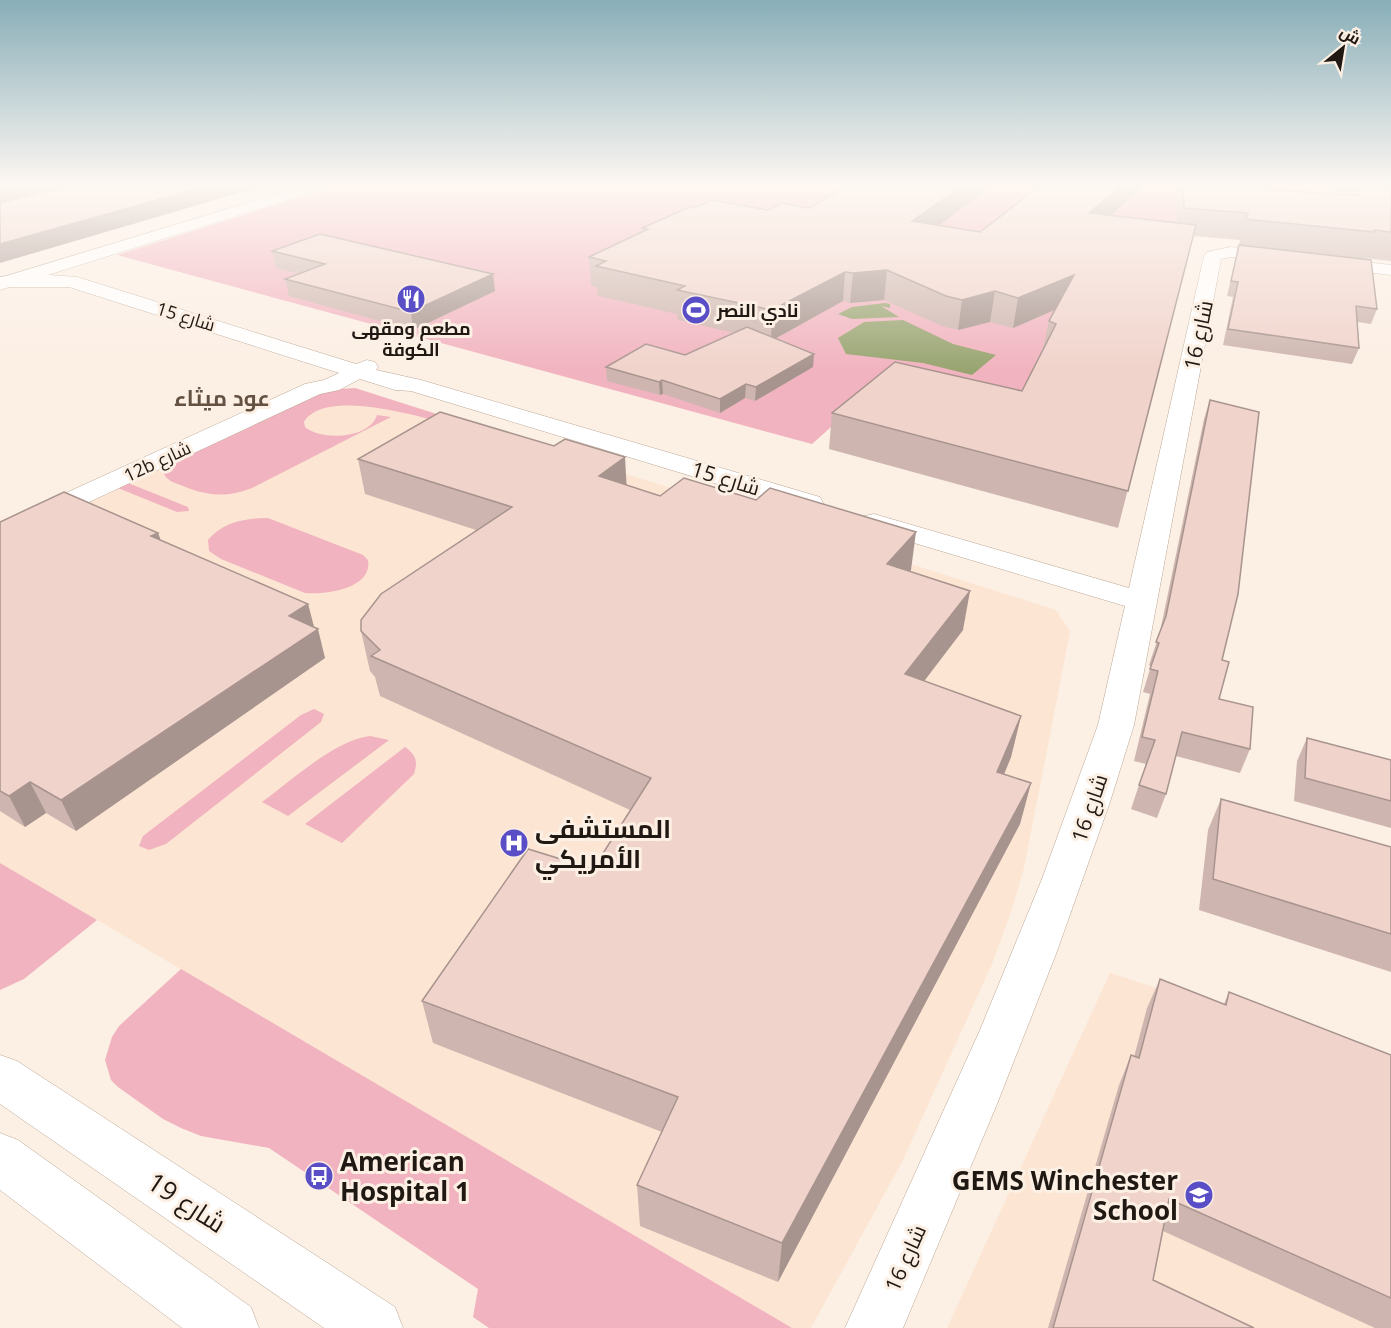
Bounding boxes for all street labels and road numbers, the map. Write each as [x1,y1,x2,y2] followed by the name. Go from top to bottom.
[153,296,218,337] street label: شارع 15
[1177,298,1220,372] street label: شارع 16
[120,435,195,488] street label: 12b شارع
[688,454,764,503] street label: شارع 15
[1064,770,1115,846] street label: شارع 16
[141,1163,233,1241] street label: شارع 19
[878,1220,933,1296] street label: شارع 16

